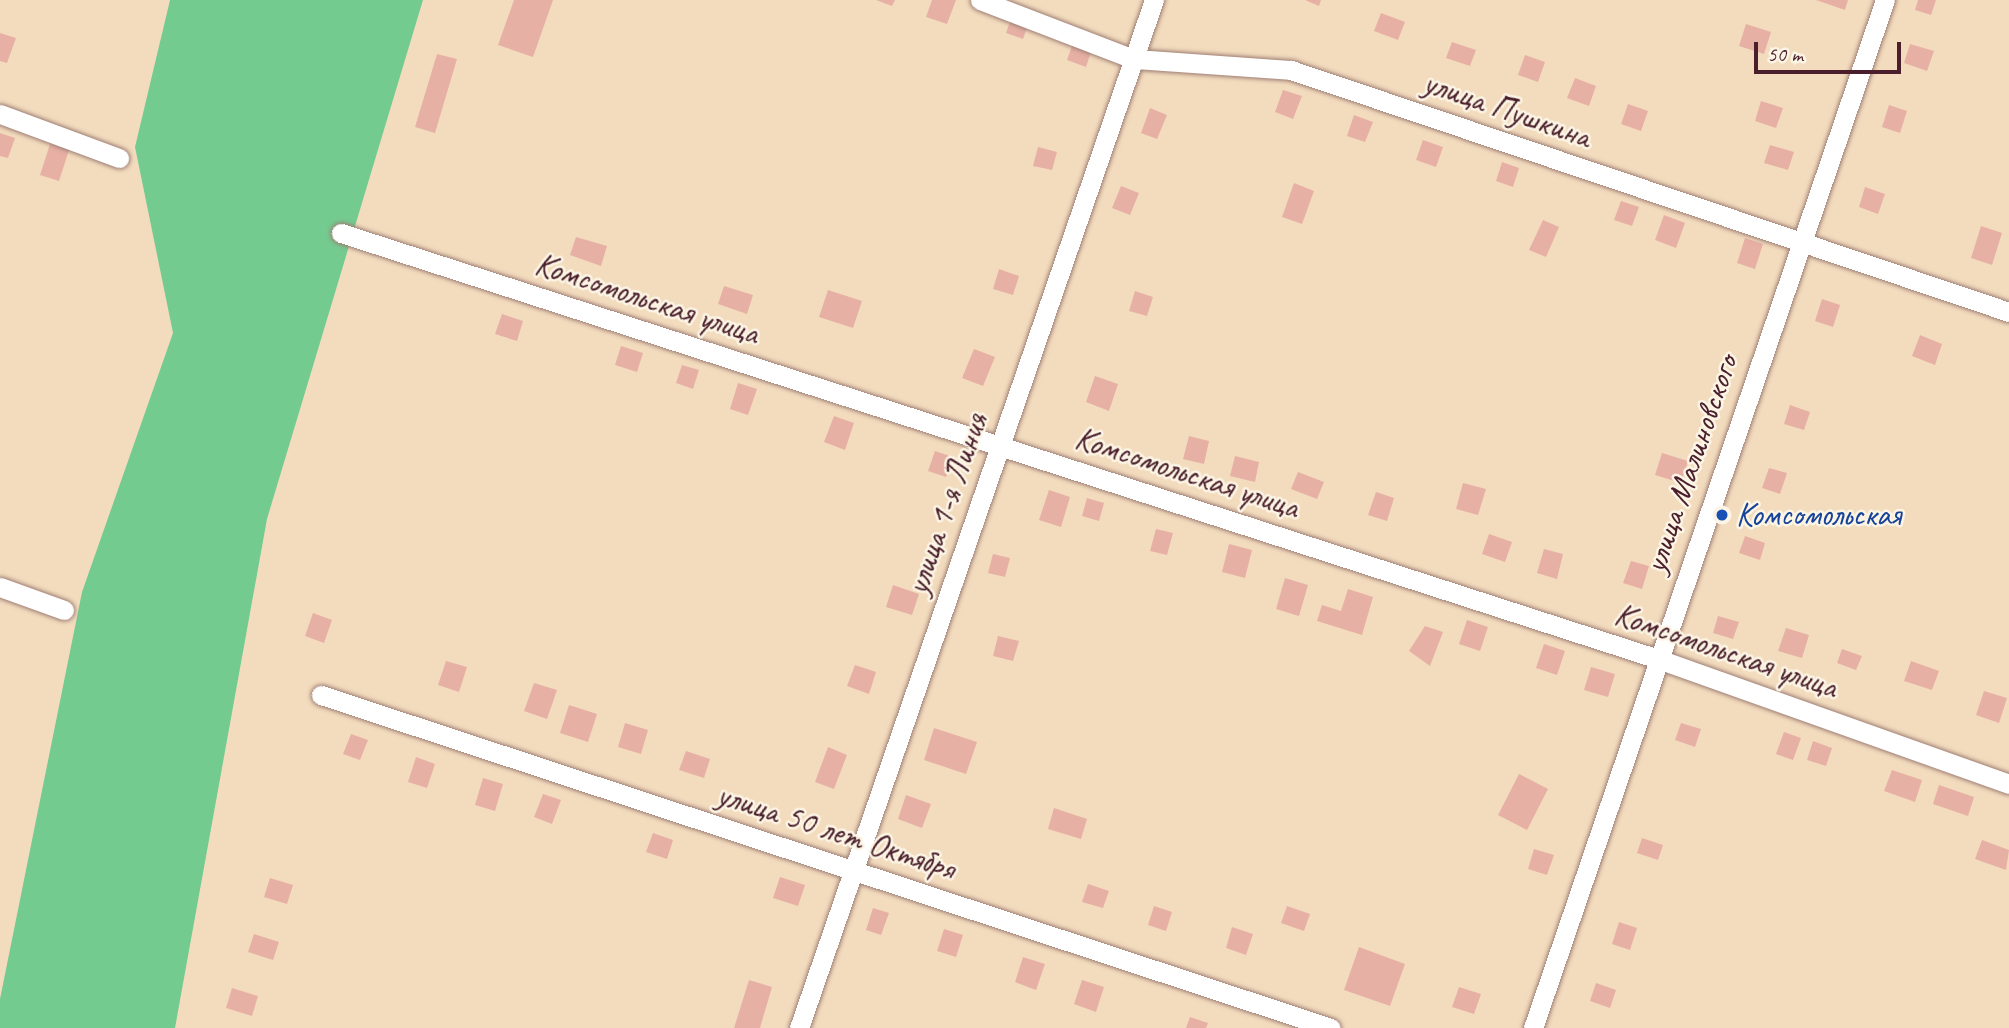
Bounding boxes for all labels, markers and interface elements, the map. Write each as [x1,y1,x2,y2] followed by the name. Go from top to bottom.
[1757,28,1904,72] scale bar
[1767,41,1803,67] text: 50 m
[1417,63,1597,157] street label: улица Пушкина
[529,244,765,354] street label: Комсомольская улица
[1635,350,1747,578] street label: улица Малиновского
[898,408,996,600] street label: улица 1-я Линия
[1069,418,1305,528] street label: Комсомольская улица
[1736,495,1901,535] place label: Комсомольская
[1714,507,1730,523] marker: Комсомольская
[1608,594,1844,708] street label: Комсомольская улица
[710,774,962,890] street label: улица 50 лет Октября

